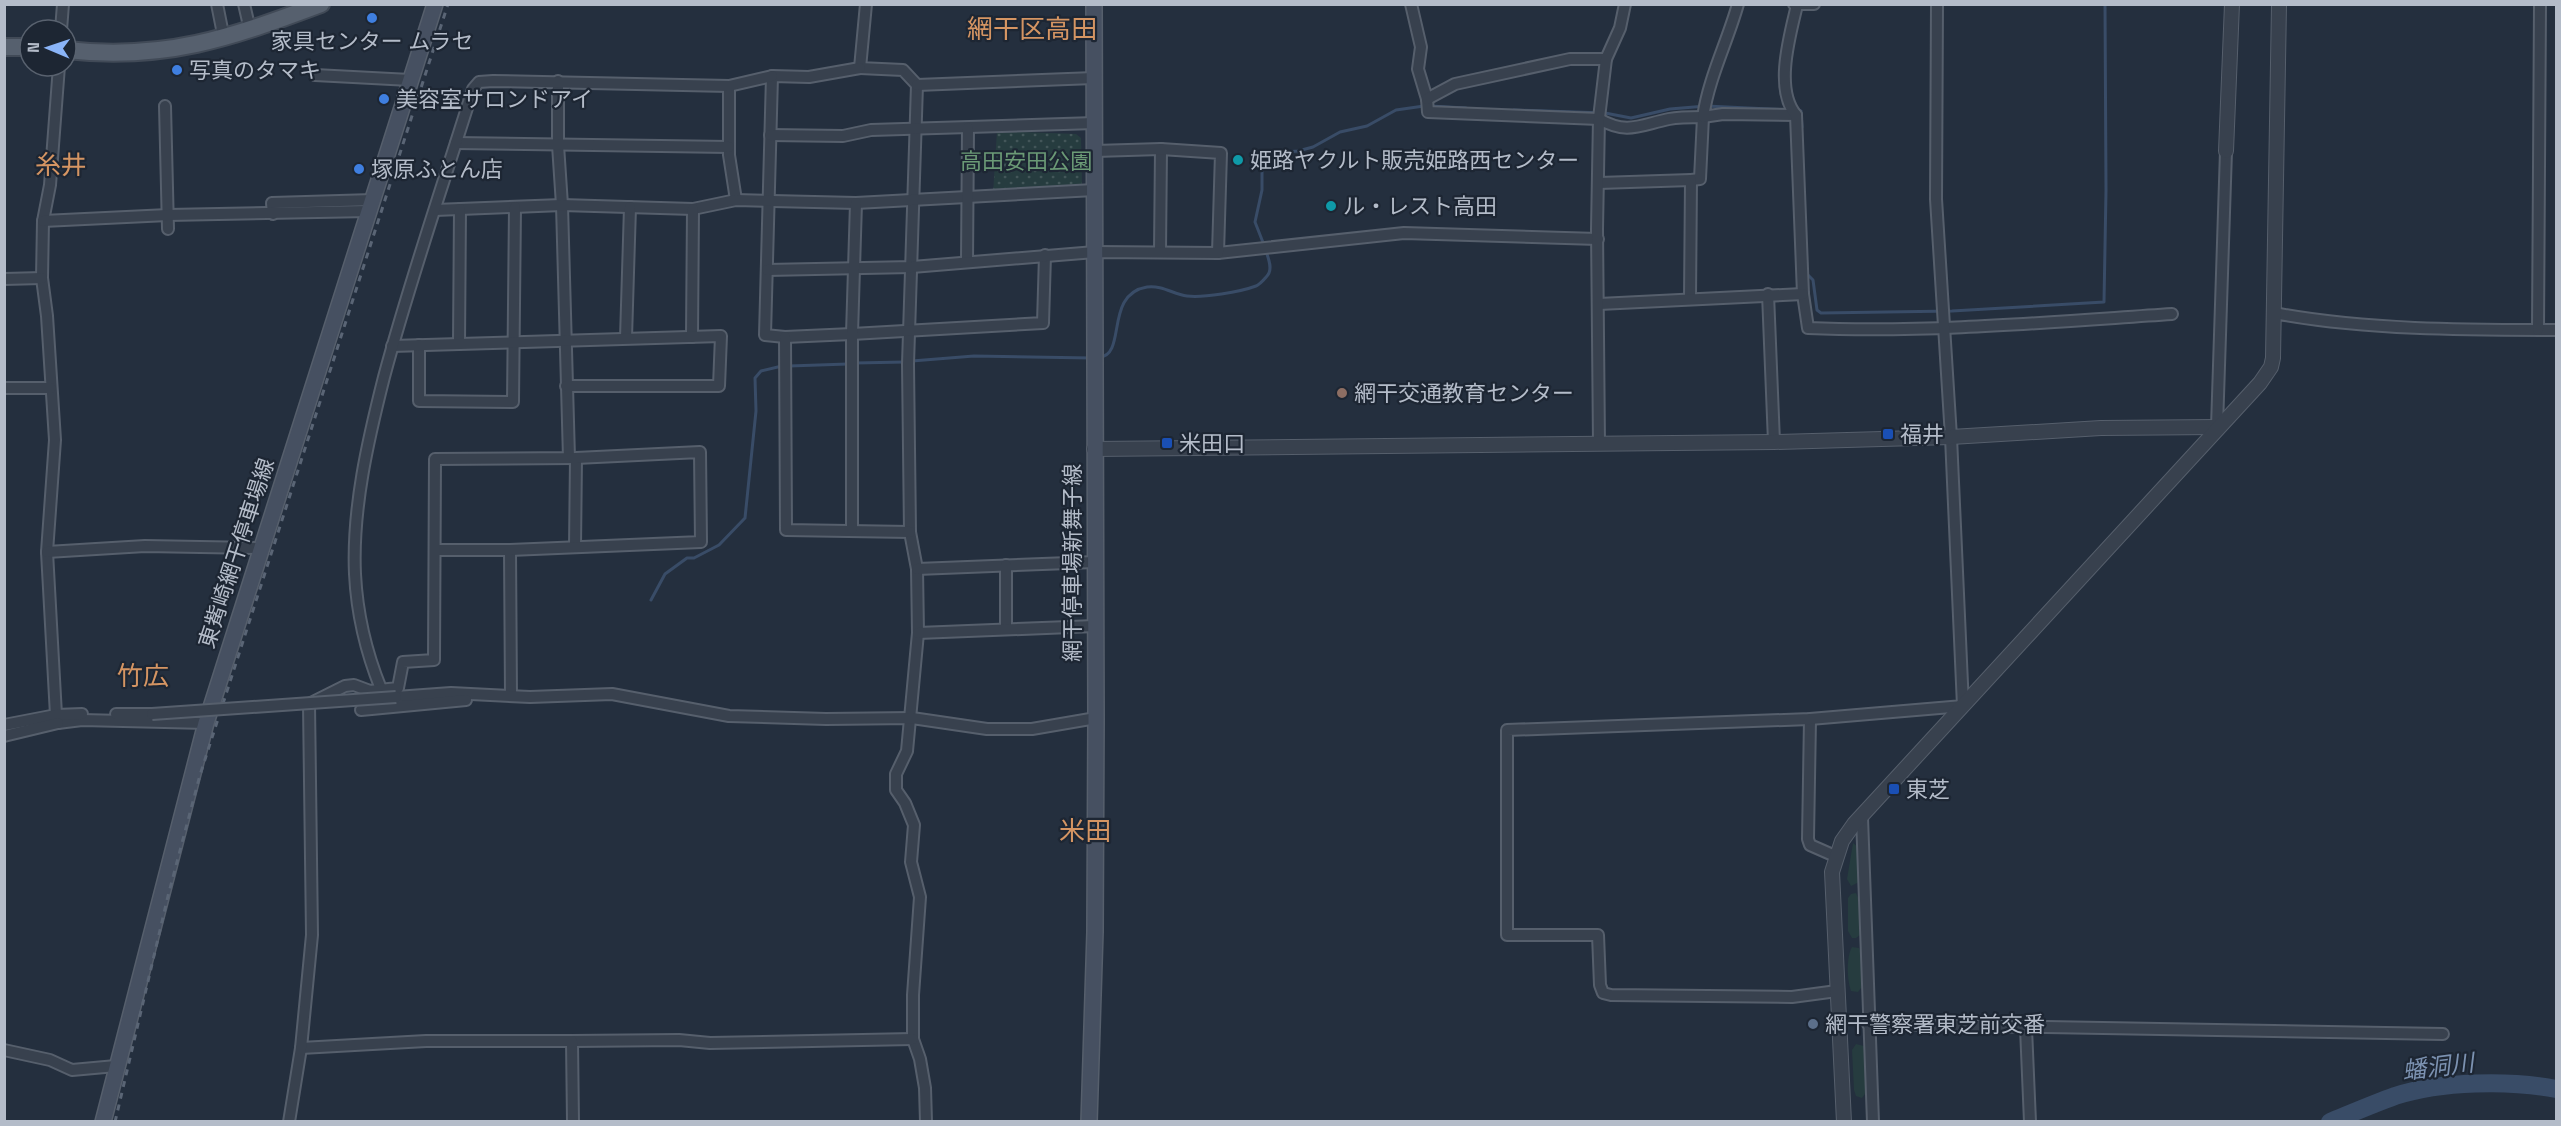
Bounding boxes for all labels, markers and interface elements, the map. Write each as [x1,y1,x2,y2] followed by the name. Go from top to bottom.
[365,11,379,25] marker: 家具センター ムラセ
[967,12,1097,46] district label: 網干区高田
[18,18,78,78] north arrow
[271,27,473,55] place label: 家具センター ムラセ
[23,42,44,53] text: N
[189,56,321,84] place label: 写真のタマキ
[170,63,184,77] marker: 写真のタマキ
[396,85,593,113] place label: 美容室サロンドアイ
[377,92,391,106] marker: 美容室サロンドアイ
[1250,146,1579,174] place label: 姫路ヤクルト販売姫路西センター
[960,147,1092,175] park label: 高田安田公園
[35,148,87,182] district label: 糸井
[1231,153,1245,167] marker: 姫路ヤクルト販売姫路西センター
[371,155,503,183] place label: 塚原ふとん店
[352,162,366,176] marker: 塚原ふとん店
[1343,192,1497,220] place label: ル・レスト高田
[1324,199,1338,213] marker: ル・レスト高田
[1354,379,1574,407] place label: 網干交通教育センター
[1335,386,1349,400] marker: 網干交通教育センター
[1900,420,1944,448] place label: 福井
[1881,427,1895,441] marker: 福井
[1179,429,1245,457] place label: 米田口
[1160,436,1174,450] marker: 米田口
[192,455,280,651] street label: 東觜崎網干停車場線
[1058,464,1086,662] street label: 網干停車場新舞子線
[117,659,169,693] district label: 竹広
[1906,775,1950,803] place label: 東芝
[1887,782,1901,796] marker: 東芝
[1059,814,1111,848] district label: 米田
[1825,1010,2045,1038] place label: 網干警察署東芝前交番
[1806,1017,1820,1031] marker: 網干警察署東芝前交番
[2400,1046,2479,1086] water label: 蟠洞川

